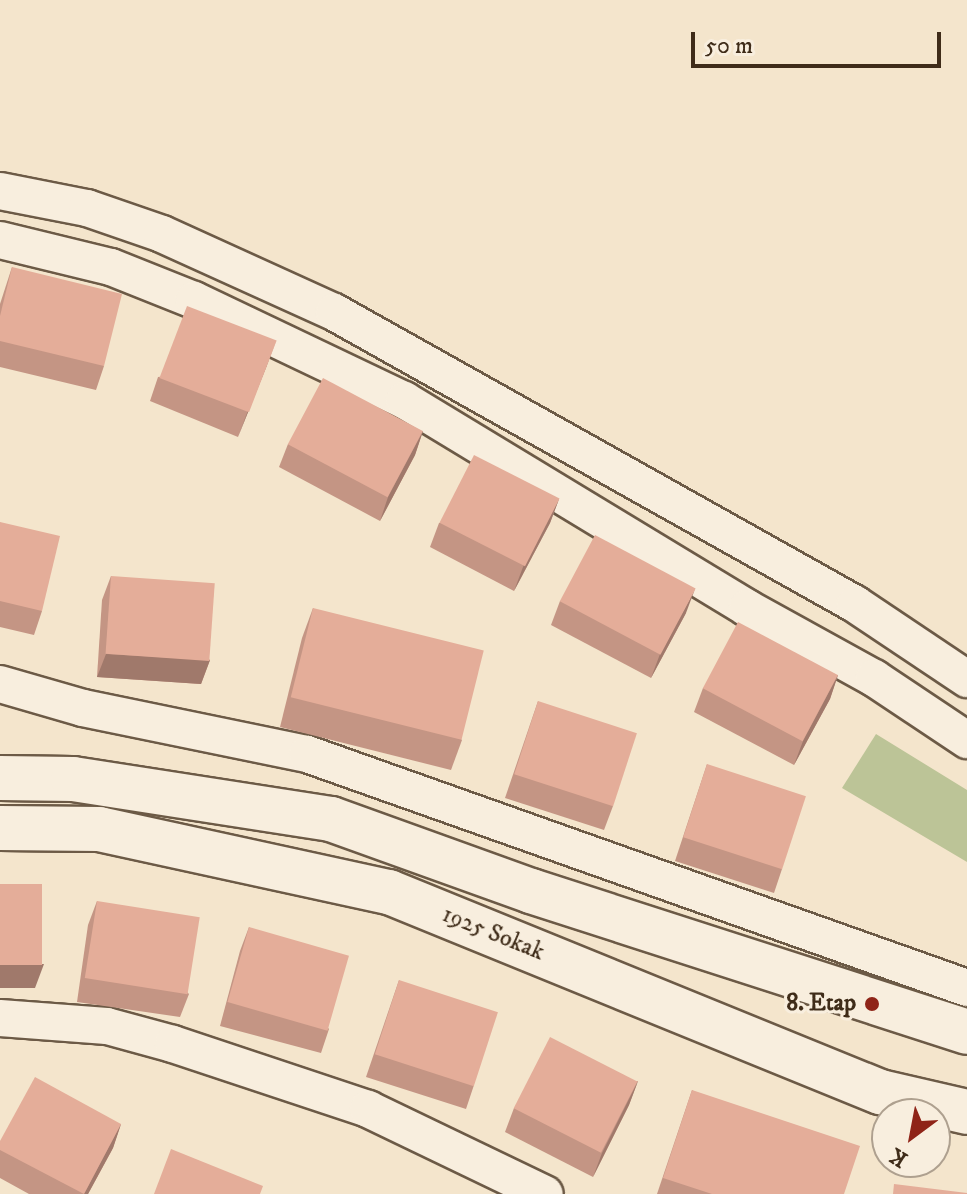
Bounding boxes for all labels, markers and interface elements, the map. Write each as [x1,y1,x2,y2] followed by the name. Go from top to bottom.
[695,16,945,66] scale bar
[705,31,753,61] text: 50 m
[438,900,548,968] street label: 1925 Sokak
[786,990,856,1018] place label: 8. Etap
[863,995,881,1013] marker: 8. Etap
[871,1098,951,1178] north arrow
[885,1142,913,1173] text: K

